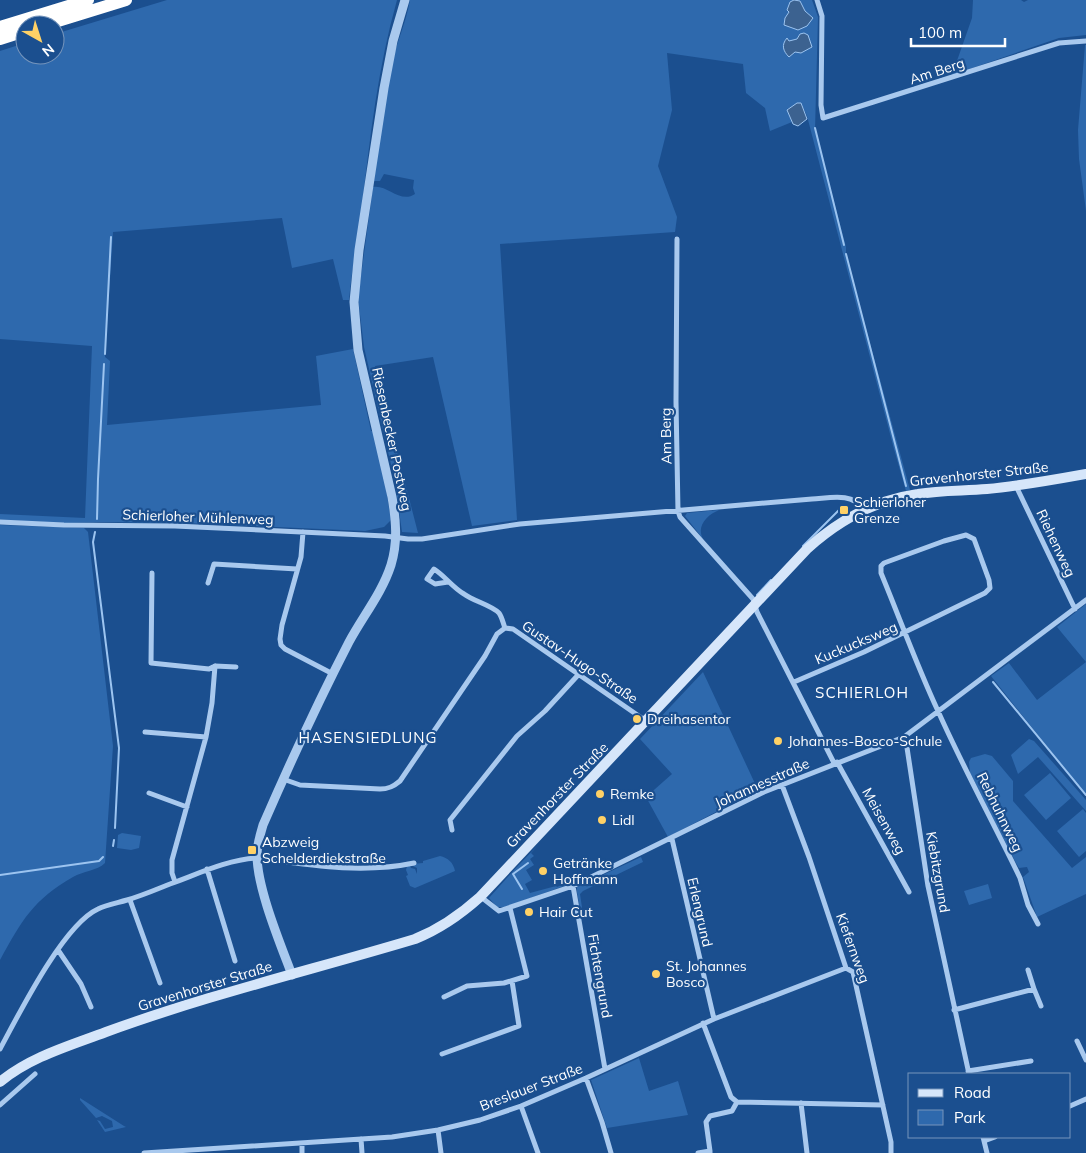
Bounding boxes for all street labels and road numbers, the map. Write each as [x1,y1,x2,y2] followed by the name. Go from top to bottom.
[907,54,967,88] street label: Am Berg
[368,365,416,513] street label: Riesenbecker Postweg
[657,407,675,465] street label: Am Berg
[909,458,1049,490] street label: Gravenhorster Straße
[122,505,274,529] street label: Schierloher Mühlenweg
[1032,506,1080,580] street label: Riehenweg
[518,616,642,708] street label: Gustav-Hugo-Straße
[812,618,900,668] street label: Kuckucksweg
[502,739,612,851] street label: Gravenhorster Straße
[712,754,812,812] street label: Johannesstraße
[973,769,1027,855] street label: Rebhuhnweg
[858,784,910,858] street label: Meisenweg
[922,830,954,914] street label: Kiebitzgrund
[683,876,717,948] street label: Erlengrund
[832,910,874,986] street label: Kiefernweg
[584,932,616,1020] street label: Fichtengrund
[136,957,274,1015] street label: Gravenhorster Straße
[477,1059,585,1115] street label: Breslauer Straße

